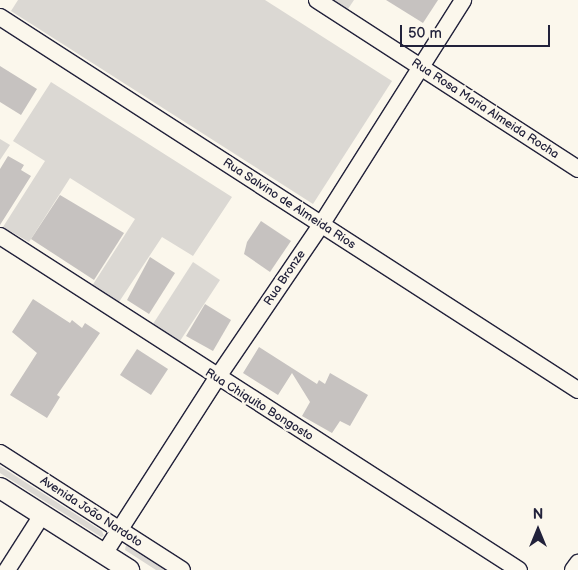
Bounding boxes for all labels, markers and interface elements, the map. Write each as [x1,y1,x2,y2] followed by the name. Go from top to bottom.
[403,15,553,47] scale bar
[408,24,442,43] text: 50 m
[409,56,561,162] street label: Rua Rosa Maria Almeida Rocha
[220,156,358,252] street label: Rua Salvino de Almeida Rios
[261,248,309,308] street label: Rua Bronze
[202,366,316,444] street label: Rua Chiquito Bongosto
[37,473,145,551] street label: Avenida João Nardoto
[513,505,563,555] north arrow
[533,506,543,523] text: N

